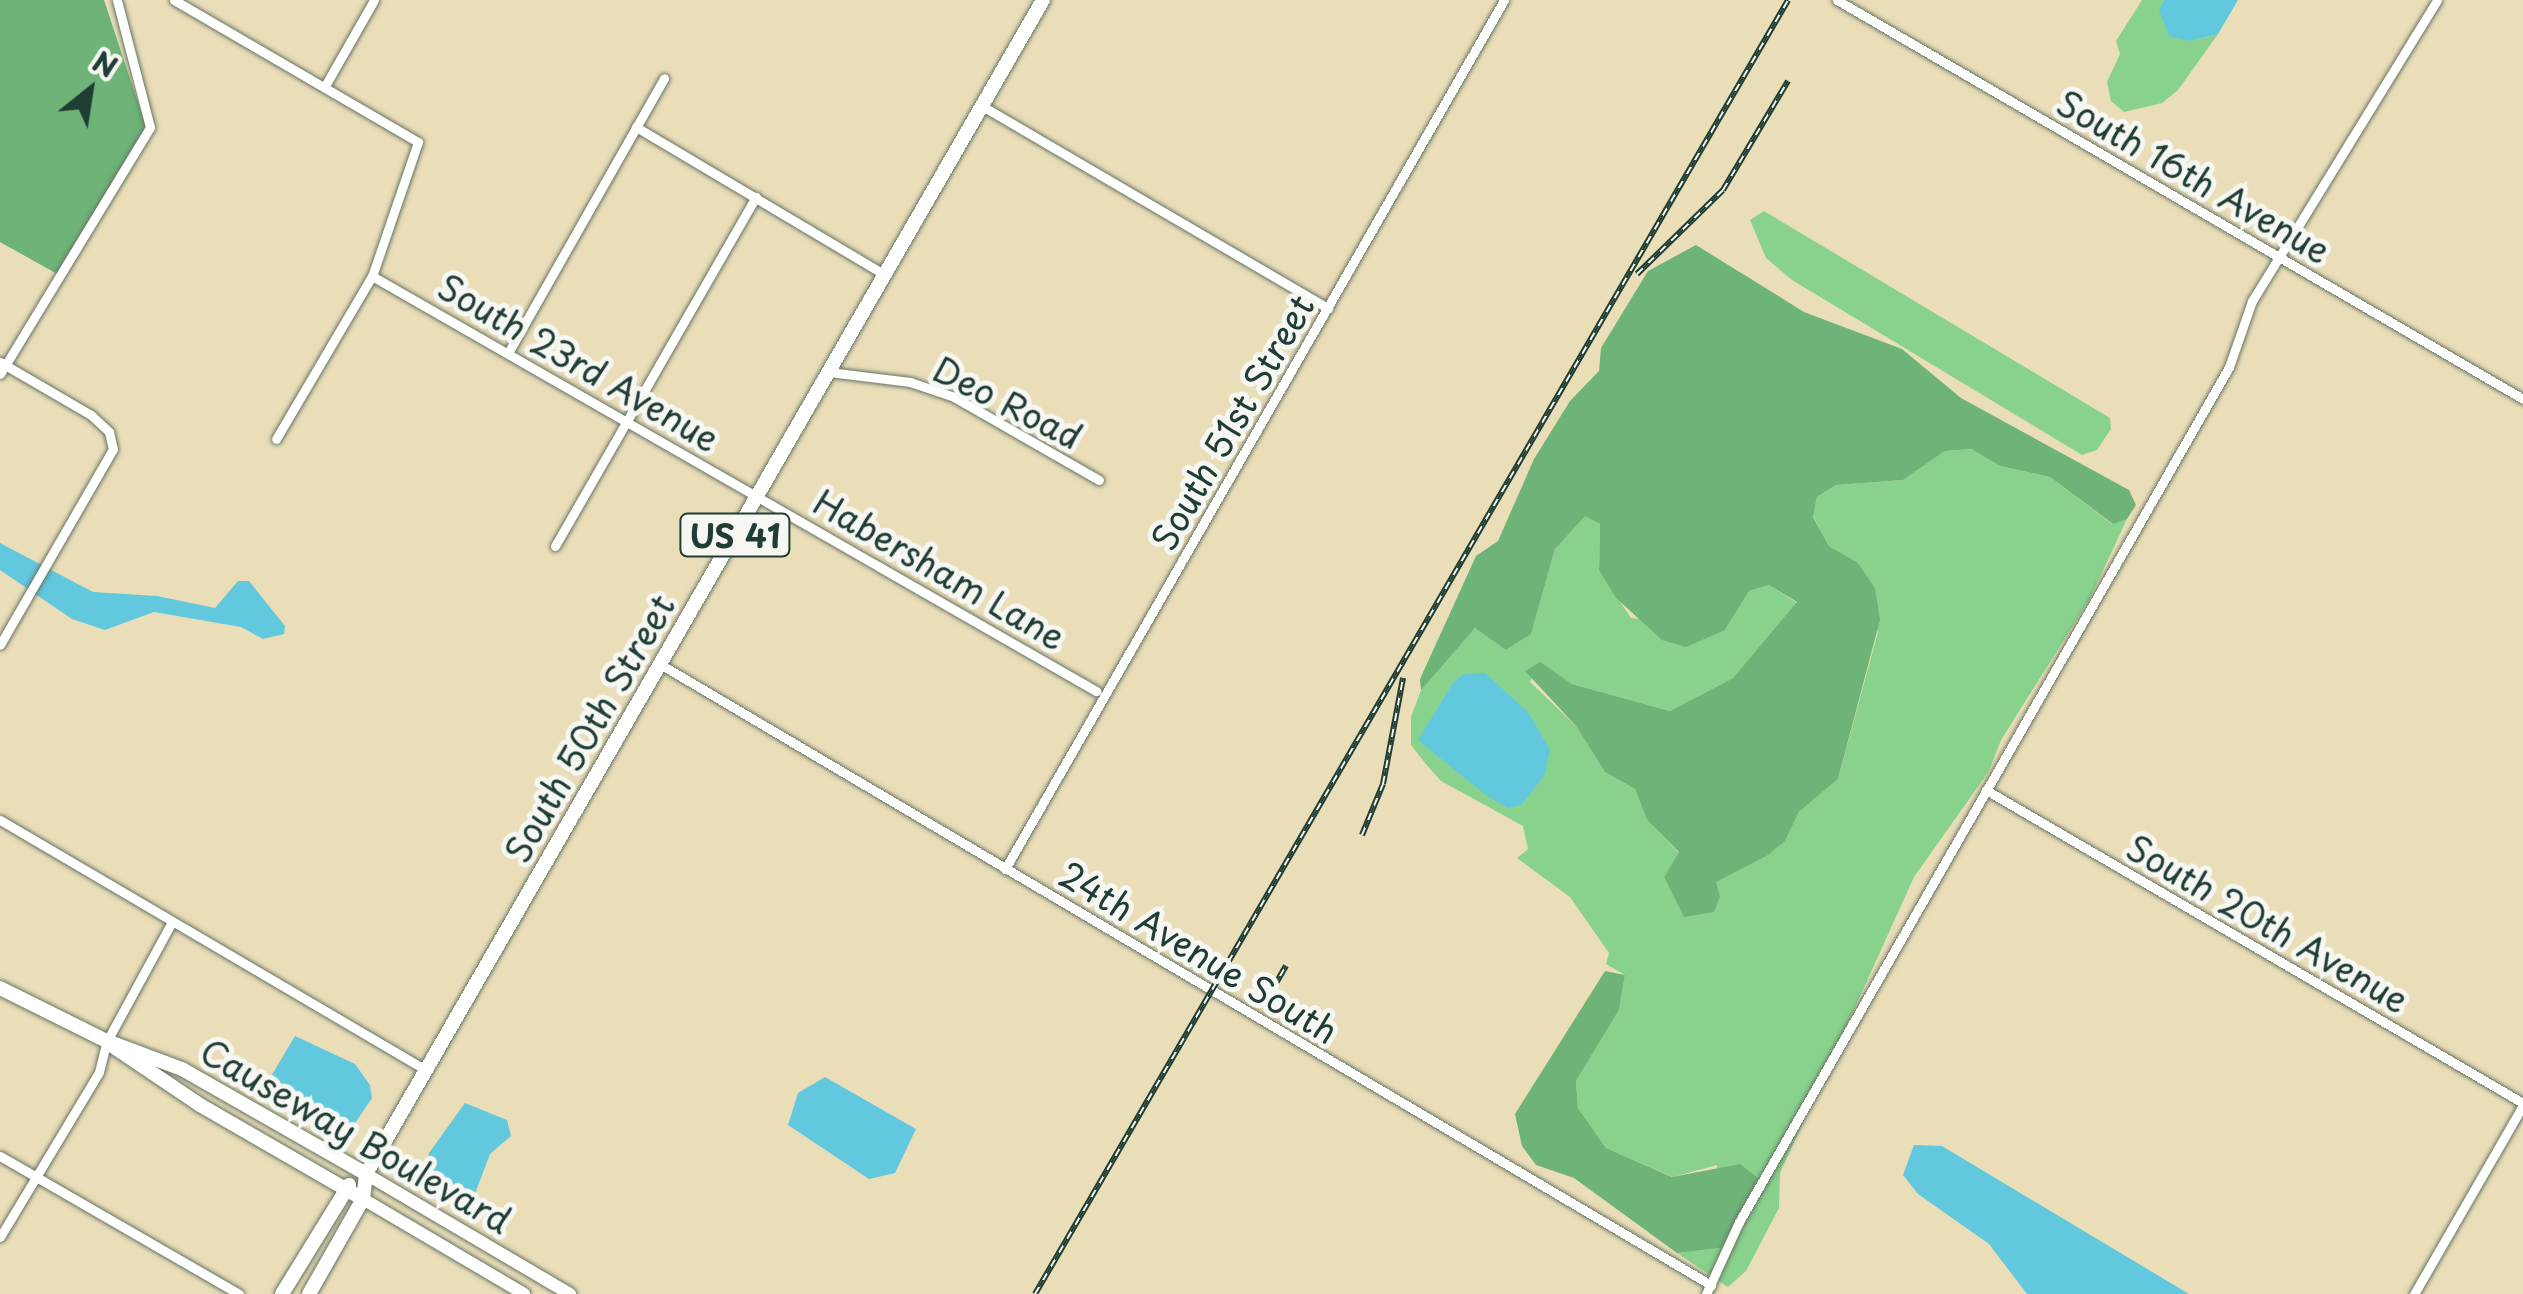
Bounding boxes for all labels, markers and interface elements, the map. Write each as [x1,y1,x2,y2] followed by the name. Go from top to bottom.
[85,39,126,88] text: N
[40,40,140,140] north arrow
[2048,79,2340,273] street label: South 16th Avenue
[429,264,729,460] street label: South 23rd Avenue
[1141,285,1323,559] street label: South 51st Street
[927,347,1089,457] street label: Deo Road
[806,480,1074,658] street label: Habersham Lane
[680,508,790,562] road number: US 41
[494,585,684,871] street label: South 50th Street
[2118,824,2418,1022] street label: South 20th Avenue
[1052,852,1346,1052] street label: 24th Avenue South
[194,1030,518,1240] street label: Causeway Boulevard

